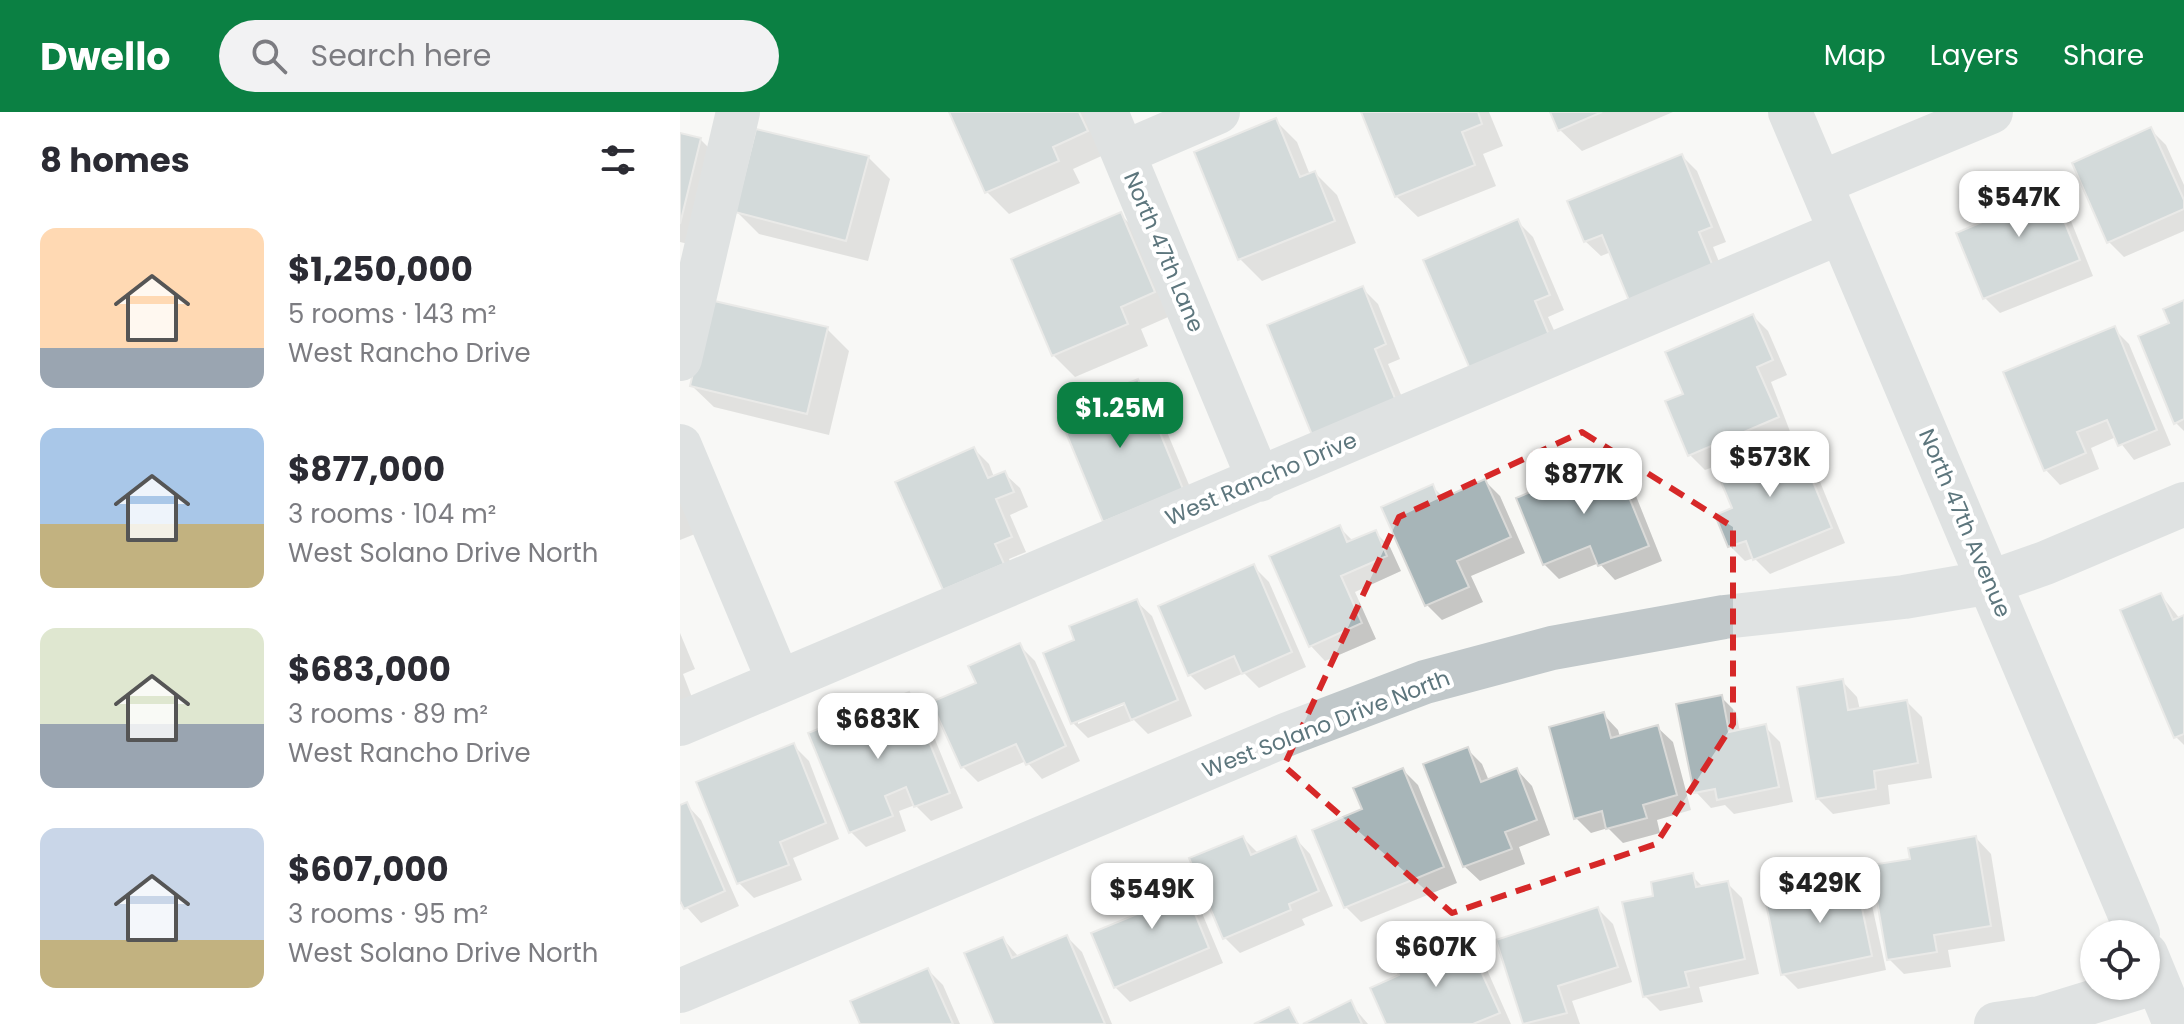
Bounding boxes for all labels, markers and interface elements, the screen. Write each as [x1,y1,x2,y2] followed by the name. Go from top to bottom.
[219,20,779,92] search box
[40,30,171,83] text: Dwello
[247,34,291,78] icon: search
[311,34,491,77] text: Search here
[1824,36,1886,75] text: Map
[1930,36,2019,75] text: Layers
[2063,36,2144,75] text: Share
[40,136,190,184] text: 8 homes
[596,138,640,182] icon: filters
[1116,167,1212,337] street label: North 47th Lane
[1963,171,2075,239] pin: $547K
[1977,179,2061,215] text: $547K
[288,245,473,293] text: $1,250,000
[104,260,200,356] icon: home
[288,296,496,332] text: 5 rooms · 143 m²
[288,335,531,371] text: West Rancho Drive
[1055,382,1185,450] pin: $1.25M
[1075,390,1165,426] text: $1.25M
[1911,424,2019,622] street label: North 47th Avenue
[1160,425,1362,533] street label: West Rancho Drive
[1714,431,1826,499] pin: $573K
[1729,439,1811,475] text: $573K
[288,445,445,493] text: $877,000
[1528,448,1640,516] pin: $877K
[1544,456,1624,492] text: $877K
[104,460,200,556] icon: home
[288,496,496,532] text: 3 rooms · 104 m²
[288,535,598,571] text: West Solano Drive North
[288,645,451,693] text: $683,000
[104,660,200,756] icon: home
[1198,662,1454,786] street label: West Solano Drive North
[822,693,934,761] pin: $683K
[288,696,488,732] text: 3 rooms · 89 m²
[836,701,920,737] text: $683K
[288,735,531,771] text: West Rancho Drive
[288,845,449,893] text: $607,000
[1764,857,1876,925] pin: $429K
[104,860,200,956] icon: home
[1096,863,1208,931] pin: $549K
[1778,865,1862,901] text: $429K
[1109,871,1195,907] text: $549K
[288,896,488,932] text: 3 rooms · 95 m²
[2080,920,2160,1000] map controls
[2080,920,2160,1000] button: locate
[1380,921,1492,989] pin: $607K
[1395,929,1477,965] text: $607K
[288,935,598,971] text: West Solano Drive North

